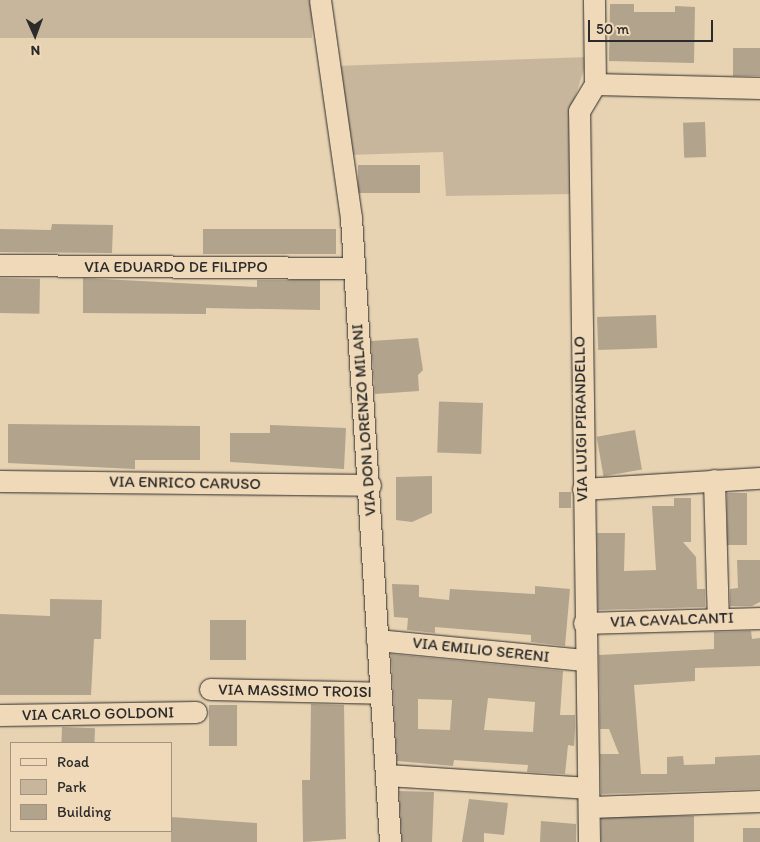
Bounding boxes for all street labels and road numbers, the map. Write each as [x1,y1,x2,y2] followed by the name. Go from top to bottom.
[84,257,268,277] street label: VIA EDUARDO DE FILIPPO
[348,323,380,517] street label: VIA DON LORENZO MILANI
[570,336,592,502] street label: VIA LUIGI PIRANDELLO
[110,472,260,494] street label: VIA ENRICO CARUSO
[610,608,734,632] street label: VIA CAVALCANTI
[412,633,550,667] street label: VIA EMILIO SERENI
[219,680,371,702] street label: VIA MASSIMO TROISI
[22,703,174,725] street label: VIA CARLO GOLDONI

